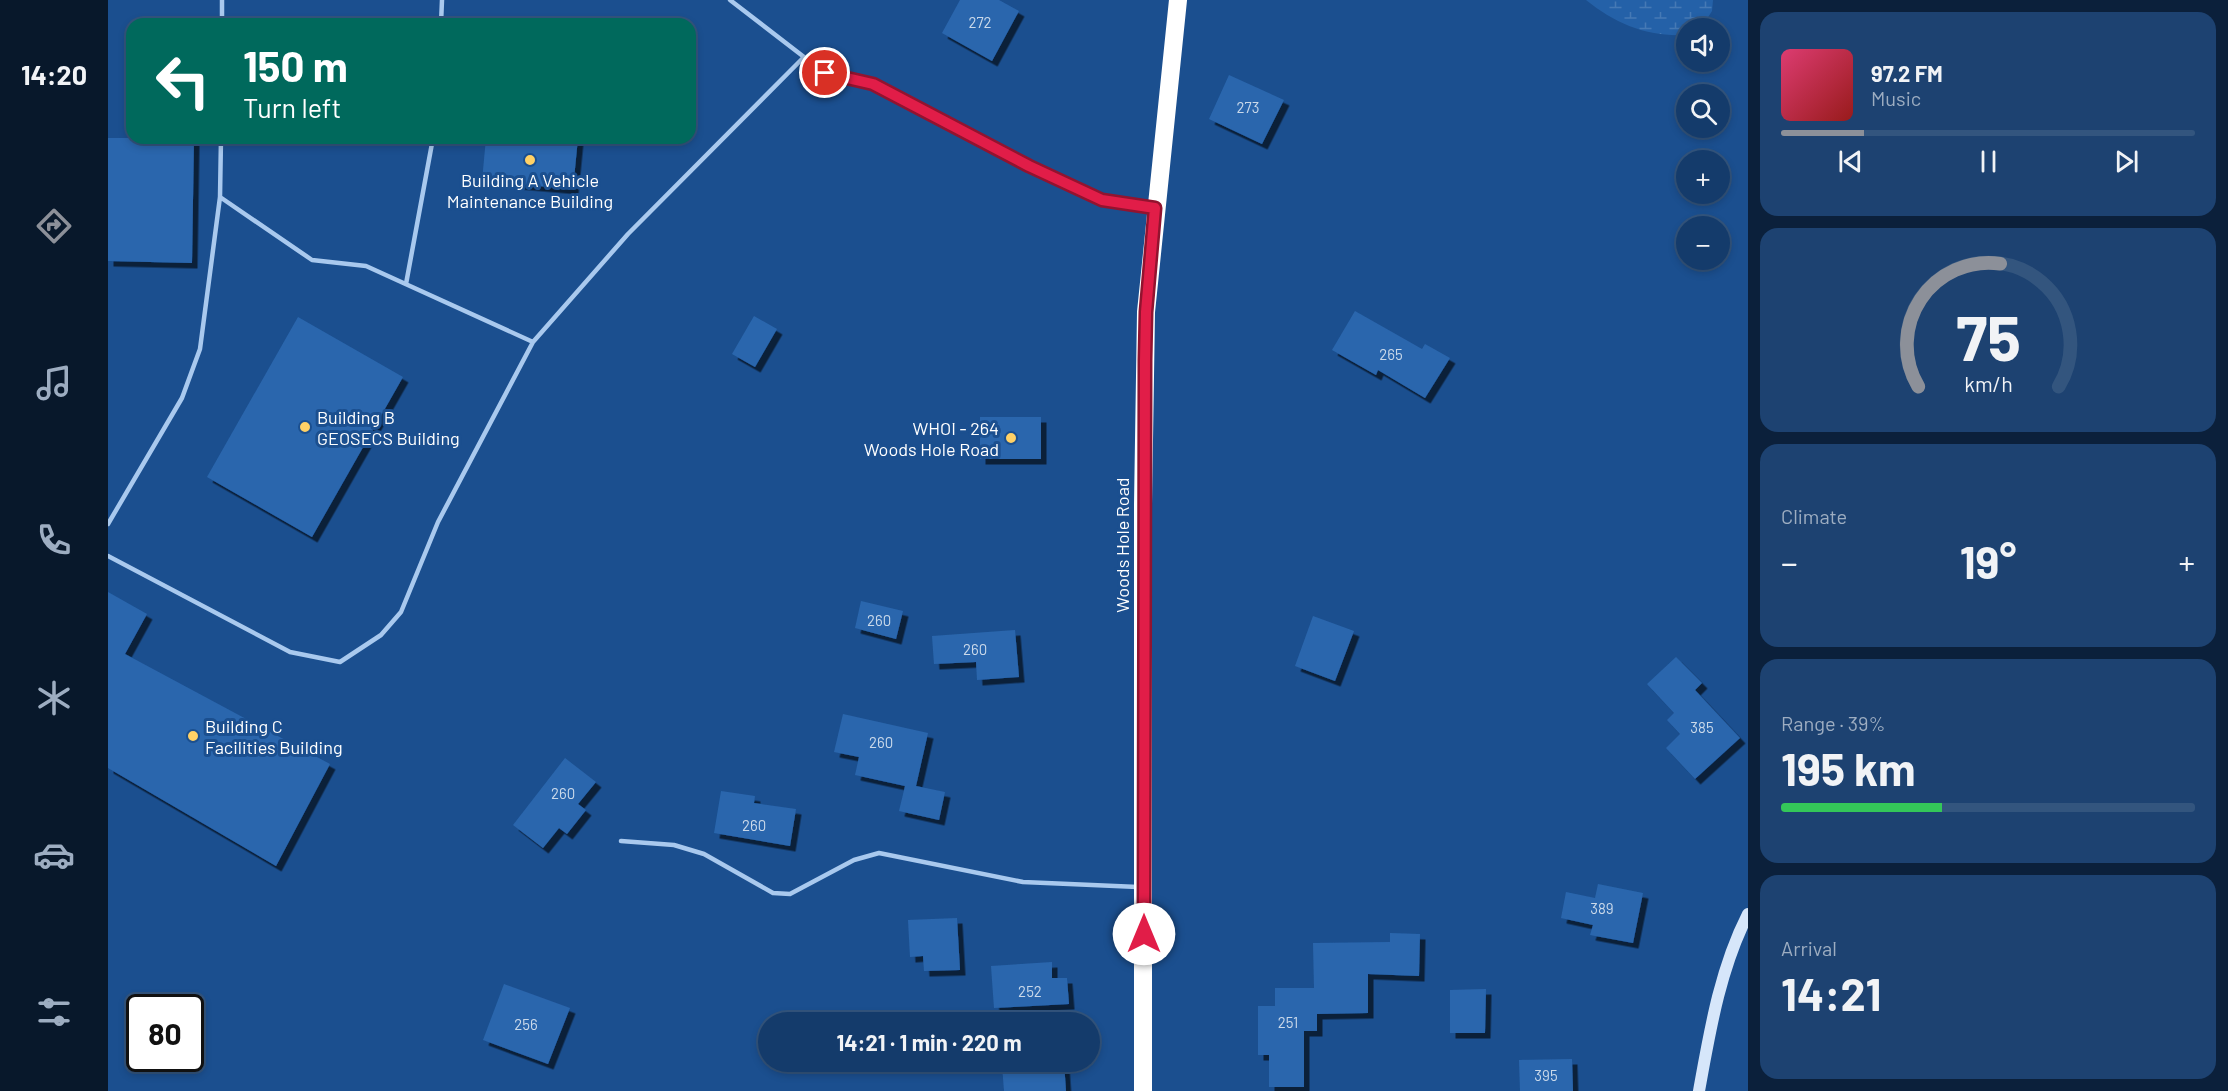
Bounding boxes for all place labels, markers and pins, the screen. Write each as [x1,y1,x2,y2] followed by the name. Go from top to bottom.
[799,47,850,98] pin
[523,153,537,167] marker: Building A Vehicle Maintenance Building
[447,169,613,212] place label: Building A Vehicle Maintenance Building
[317,406,460,449] place label: Building B GEOSECS Building
[864,417,999,460] place label: WHOI - 264 Woods Hole Road
[298,420,312,434] marker: Building B GEOSECS Building
[1004,431,1018,445] marker: WHOI - 264 Woods Hole Road
[205,715,343,758] place label: Building C Facilities Building
[186,729,200,743] marker: Building C Facilities Building

